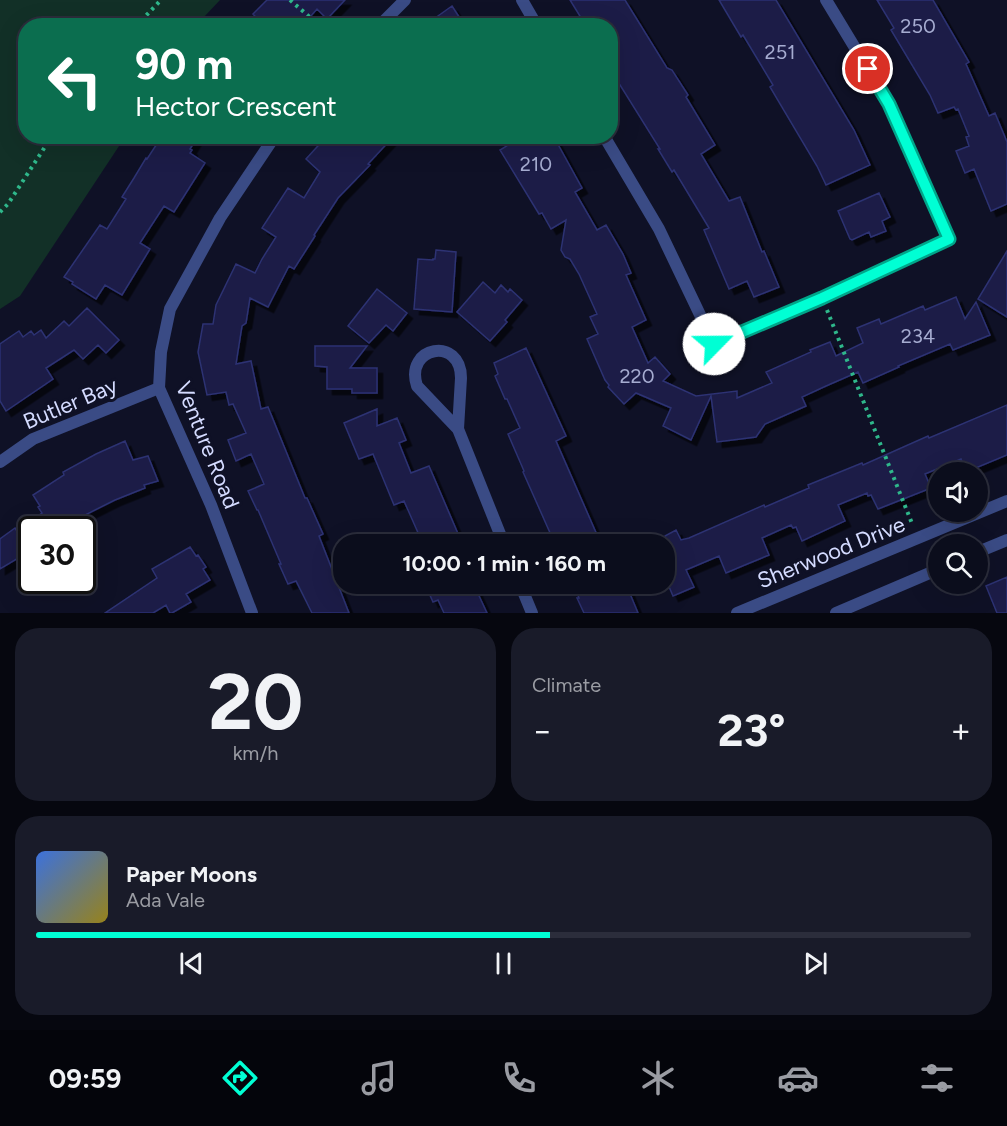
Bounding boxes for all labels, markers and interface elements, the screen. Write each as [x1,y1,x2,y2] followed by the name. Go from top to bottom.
[900,14,936,38] house number: 250
[135,39,233,90] text: 90 m
[765,40,795,64] house number: 251
[36,42,114,120] icon: left
[842,43,893,94] pin
[851,52,884,85] icon: arrive
[135,90,337,123] text: Hector Crescent
[520,152,552,176] house number: 210
[682,312,746,376] position arrow
[901,324,935,348] house number: 234
[619,364,655,388] house number: 220
[19,371,122,435] street label: Butler Bay
[170,378,245,513] street label: Venture Road
[928,462,988,594] map controls
[928,462,988,522] button: sound
[753,511,909,594] street label: Sherwood Drive
[18,516,96,594] speed limit sign: 30
[928,534,988,594] button: search
[402,550,606,577] text: 10:00 · 1 min · 160 m
[208,655,303,749] text: 20
[532,673,601,697] text: Climate
[717,703,786,757] text: 23°
[532,711,553,750] text: −
[950,711,971,750] text: +
[233,741,278,765] text: km/h
[126,861,257,888] text: Paper Moons
[126,888,205,912] text: Ada Vale
[175,947,208,980] icon: previous
[487,947,520,980] icon: pause
[799,947,832,980] icon: next
[219,1057,261,1099] icon: directions
[358,1057,400,1099] icon: music
[498,1057,540,1099] icon: phone
[637,1057,679,1099] icon: climate
[777,1057,819,1099] icon: car
[916,1057,958,1099] icon: filters
[49,1062,121,1095] text: 09:59

